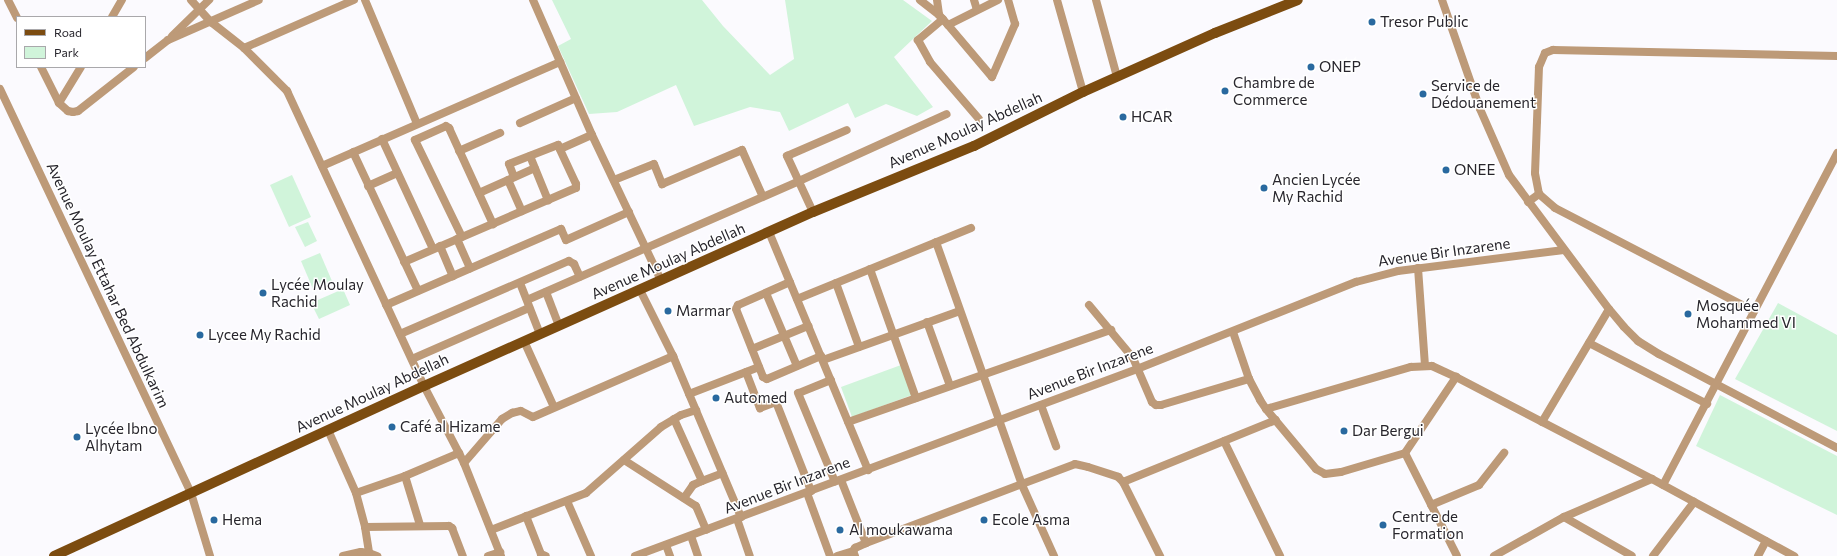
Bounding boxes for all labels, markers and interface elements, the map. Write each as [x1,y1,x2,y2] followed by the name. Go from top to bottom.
[1380,13,1468,31] place label: Tresor Public
[16,16,146,68] legend
[1367,17,1377,27] marker: Tresor Public
[54,25,82,39] text: Road
[54,45,79,59] text: Park
[1319,58,1361,76] place label: ONEP
[1306,62,1316,72] marker: ONEP
[1233,73,1315,108] place label: Chambre de Commerce
[1431,76,1536,111] place label: Service de Dédouanement
[1220,86,1230,96] marker: Chambre de Commerce
[885,88,1045,172] street label: Avenue Moulay Abdellah
[1418,89,1428,99] marker: Service de Dédouanement
[1131,108,1173,126] place label: HCAR
[1118,112,1128,122] marker: HCAR
[43,159,173,411] street label: Avenue Moulay Ettahar Bed Abdulkarim
[1454,161,1495,179] place label: ONEE
[1441,165,1451,175] marker: ONEE
[1272,170,1361,205] place label: Ancien Lycée My Rachid
[1259,183,1269,193] marker: Ancien Lycée My Rachid
[588,219,748,303] street label: Avenue Moulay Abdellah
[1377,234,1511,270] street label: Avenue Bir Inzarene
[271,275,364,310] place label: Lycée Moulay Rachid
[258,288,268,298] marker: Lycée Moulay Rachid
[1696,296,1796,331] place label: Mosquée Mohammed VI
[676,302,731,320] place label: Marmar
[663,306,673,316] marker: Marmar
[1683,309,1693,319] marker: Mosquée Mohammed VI
[208,326,321,344] place label: Lycee My Rachid
[195,330,205,340] marker: Lycee My Rachid
[1024,339,1156,403] street label: Avenue Bir Inzarene
[293,350,451,436] street label: Avenue Moulay Abdellah
[724,389,787,407] place label: Automed
[711,393,721,403] marker: Automed
[400,418,500,436] place label: Café al Hizame
[85,419,157,454] place label: Lycée Ibno Alhytam
[387,422,397,432] marker: Café al Hizame
[1352,422,1424,440] place label: Dar Bergui
[1339,426,1349,436] marker: Dar Bergui
[72,432,82,442] marker: Lycée Ibno Alhytam
[721,453,853,517] street label: Avenue Bir Inzarene
[1392,507,1464,542] place label: Centre de Formation
[222,511,262,529] place label: Hema
[992,511,1070,529] place label: Ecole Asma
[209,515,219,525] marker: Hema
[979,515,989,525] marker: Ecole Asma
[1377,519,1389,531] marker: Centre de Formation
[849,521,953,539] place label: Al moukawama
[834,524,846,536] marker: Al moukawama

